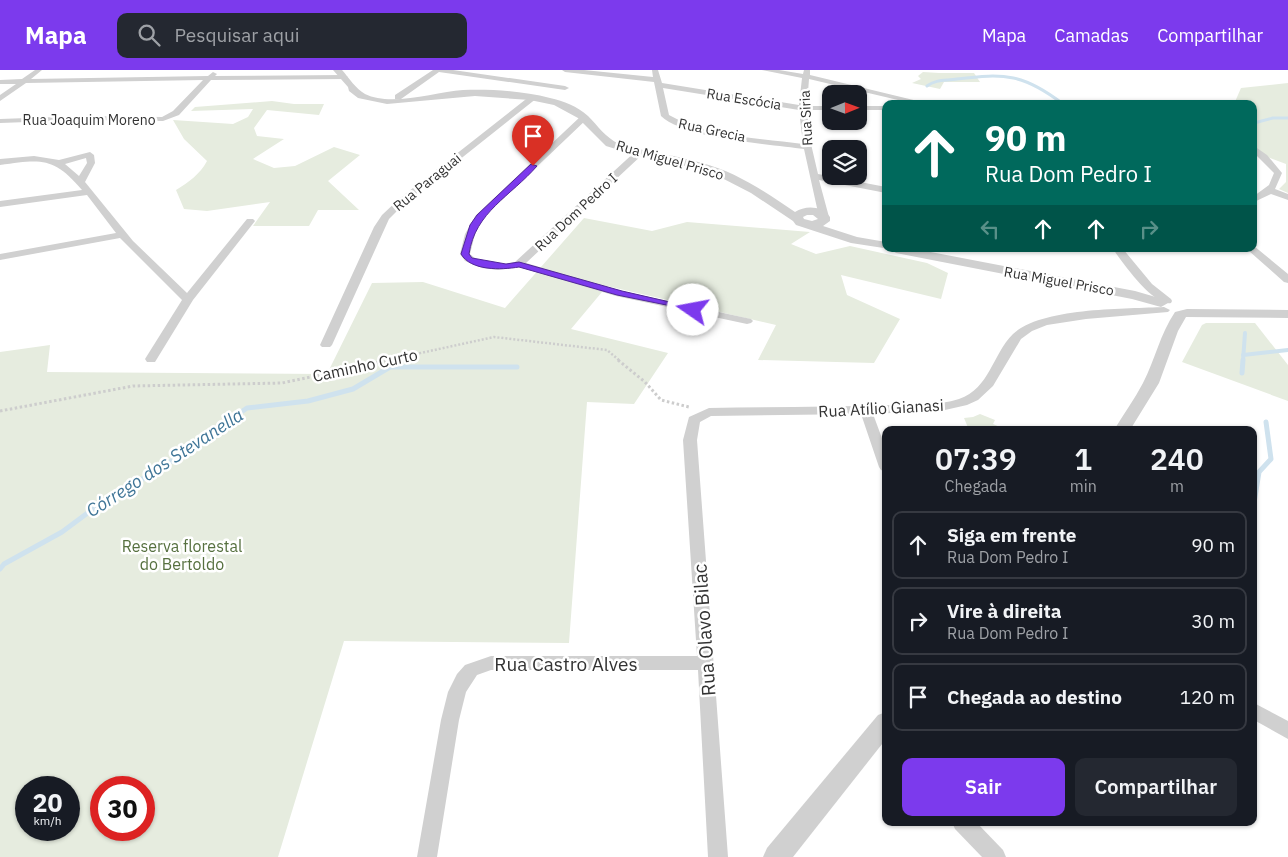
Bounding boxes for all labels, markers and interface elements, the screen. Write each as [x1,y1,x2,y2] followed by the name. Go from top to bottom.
[117,13,467,58] search box
[25,19,87,51] text: Mapa
[135,21,163,49] icon: search
[175,23,300,47] text: Pesquisar aqui
[982,24,1026,47] text: Mapa
[1054,24,1129,47] text: Camadas
[1157,24,1263,47] text: Compartilhar
[705,84,783,114] street label: Rua Escócia
[822,85,868,130] north arrow
[822,85,867,185] map controls
[796,89,816,146] street label: Rua Siria
[23,111,156,129] street label: Rua Joaquim Moreno
[677,114,748,146] street label: Rua Grecia
[512,115,554,166] pin
[985,115,1067,161] text: 90 m
[902,120,967,185] icon: ahead
[519,122,547,150] icon: arrive
[614,136,726,184] street label: Rua Miguel Prisco
[822,140,867,185] button: layers
[389,149,465,215] street label: Rua Paraguai
[985,159,1152,188] text: Rua Dom Pedro I
[531,169,621,255] street label: Rua Dom Pedro I
[976,215,1004,243] icon: left
[1029,215,1057,243] icon: ahead
[1082,215,1110,243] icon: ahead
[1135,215,1163,243] icon: right
[1003,262,1115,300] street label: Rua Miguel Prisco
[666,283,718,335] position arrow
[311,344,419,386] street label: Caminho Curto
[818,395,944,421] street label: Rua Atílio Gianasi
[82,403,248,522] water label: Córrego dos Stevanella
[935,439,1017,478] text: 07:39
[1074,439,1092,478] text: 1
[1150,439,1204,478] text: 240
[945,476,1007,496] text: Chegada
[1070,476,1097,496] text: min
[1170,476,1184,496] text: m
[947,523,1077,547] text: Siga em frente
[904,531,932,559] icon: ahead
[1191,533,1235,557] text: 90 m
[122,536,242,574] park label: Reserva florestal do Bertoldo
[947,547,1068,567] text: Rua Dom Pedro I
[687,563,721,697] street label: Rua Olavo Bilac
[947,599,1062,623] text: Vire à direita
[904,607,932,635] icon: right
[1191,609,1235,633] text: 30 m
[947,623,1068,643] text: Rua Dom Pedro I
[494,652,638,676] street label: Rua Castro Alves
[904,683,932,711] icon: arrive
[947,685,1122,709] text: Chegada ao destino
[1180,685,1235,709] text: 120 m
[902,758,1065,816] button: Sair
[1075,758,1237,816] button: Compartilhar
[90,776,155,841] speed limit sign: 30
[32,786,63,819] text: 20
[33,813,62,828] text: km/h

